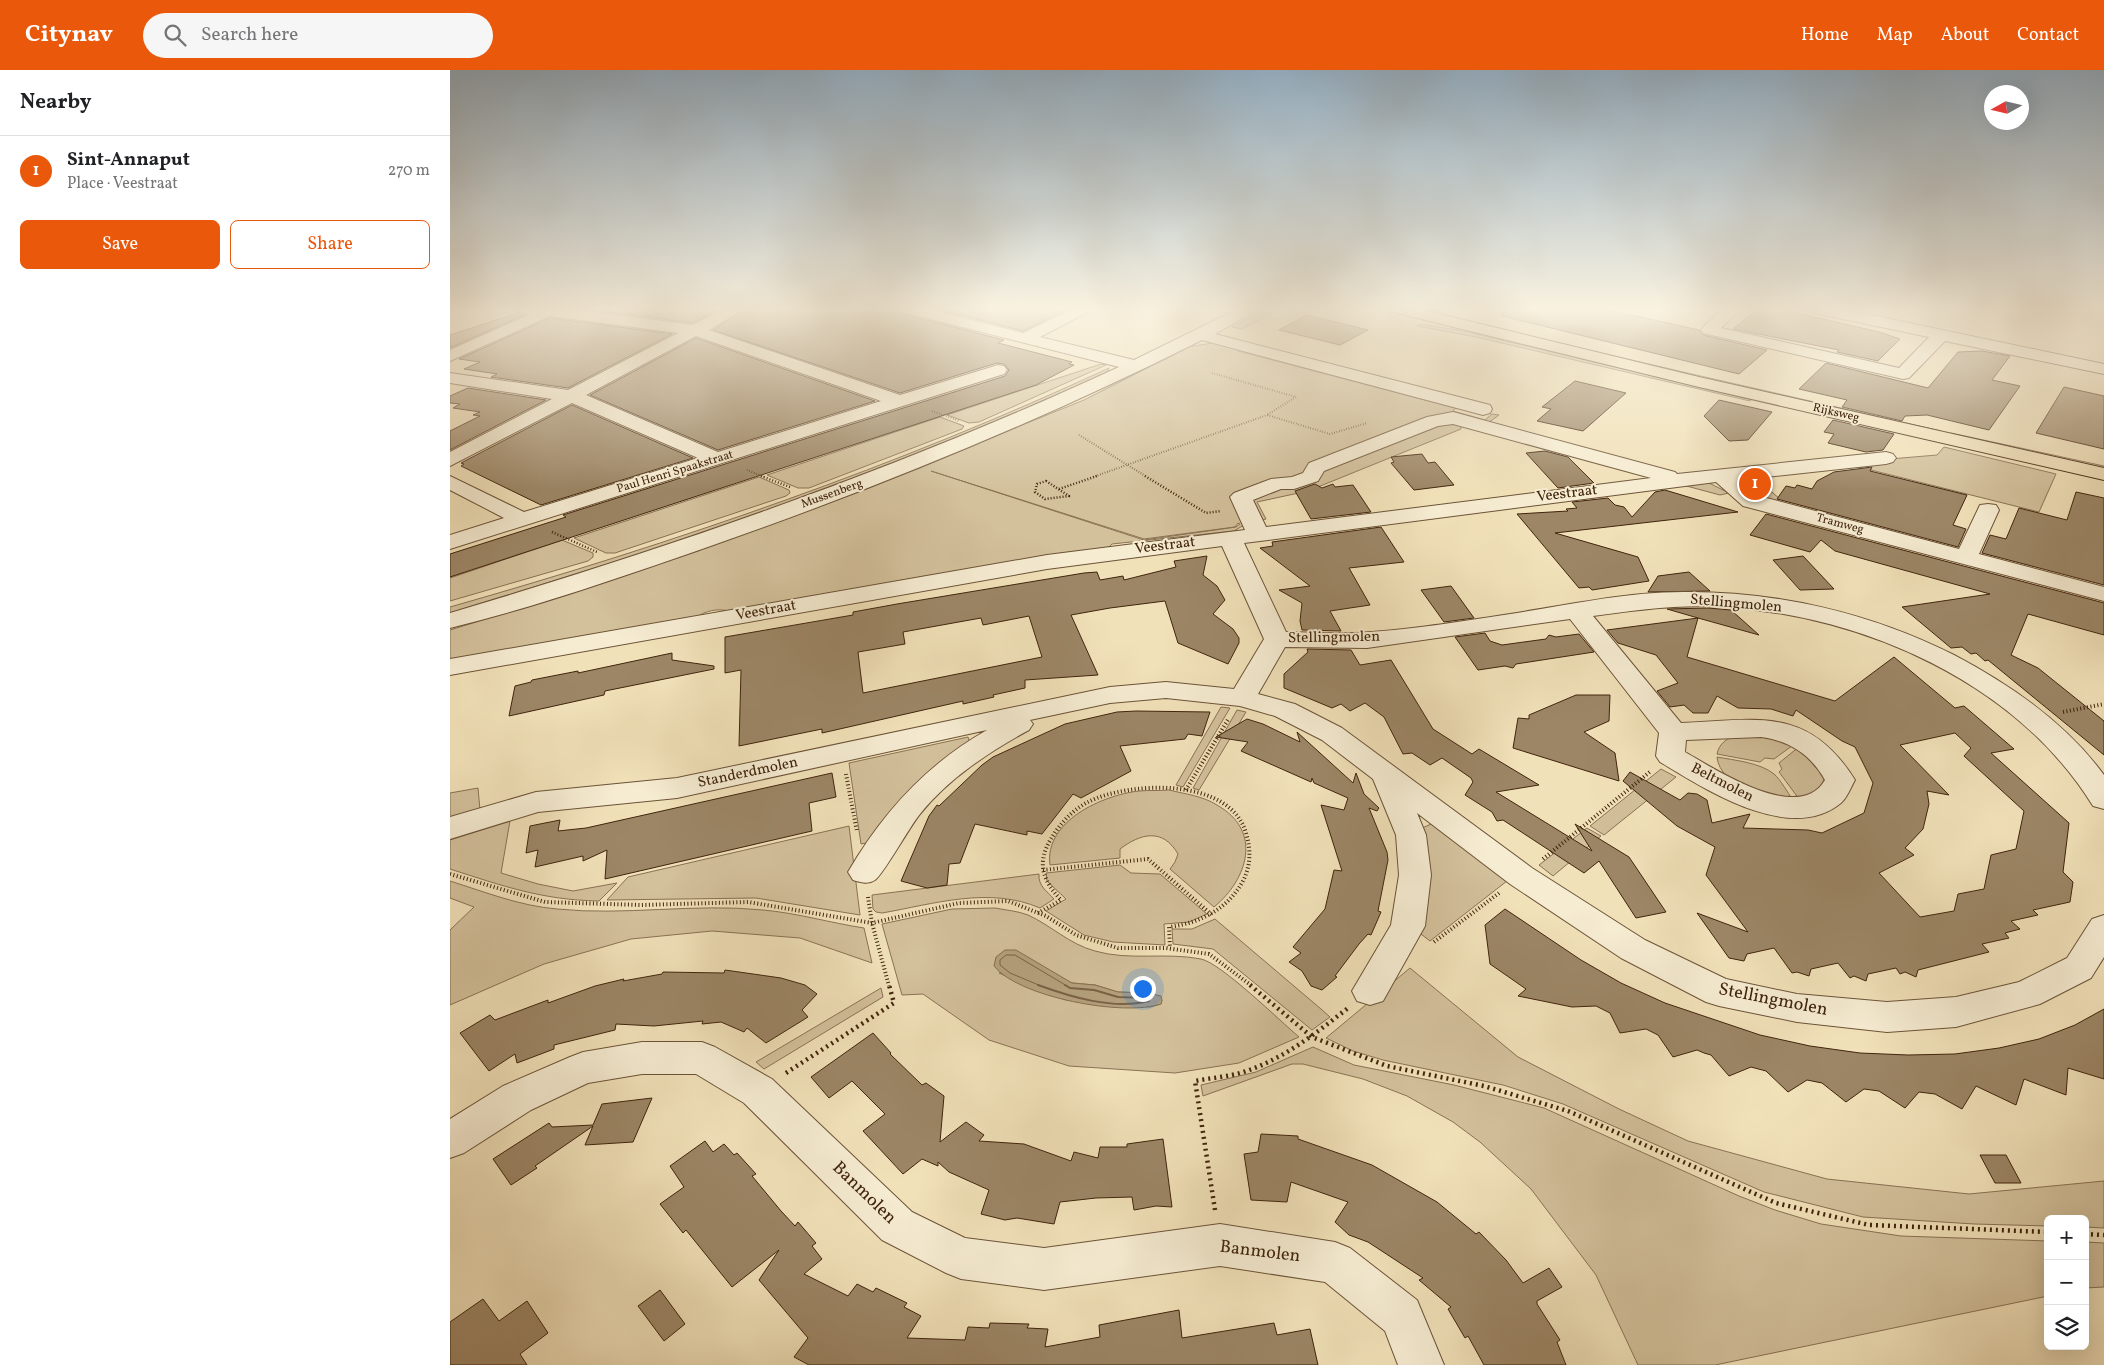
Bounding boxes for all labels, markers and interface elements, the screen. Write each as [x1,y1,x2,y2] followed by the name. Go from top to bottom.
[143,13,493,58] search box
[25,18,113,52] text: Citynav
[161,21,189,49] icon: search
[201,22,298,48] text: Search here
[1801,23,1849,48] text: Home
[1877,23,1913,48] text: Map
[1941,23,1989,48] text: About
[2017,23,2079,48] text: Contact
[1984,85,2029,130] north arrow
[20,88,91,117] text: Nearby
[67,147,190,173] text: Sint-Annaput
[33,160,39,182] text: 1
[388,160,430,182] text: 270 m
[67,173,178,195] text: Place · Veestraat
[20,220,220,269] button: Save
[230,220,430,269] button: Share
[1811,400,1861,426] street label: Rijksweg
[615,447,735,497] street label: Paul Henri Spaakstraat
[1739,465,1771,503] pin: 1
[799,475,865,513] street label: Mussenberg
[1535,480,1599,508] street label: Veestraat
[1814,510,1866,538] street label: Tramweg
[1133,532,1197,560] street label: Veestraat
[1689,590,1783,618] street label: Stellingmolen
[734,595,798,627] street label: Veestraat
[1288,627,1380,649] street label: Stellingmolen
[696,752,800,794] street label: Standerdmolen
[1687,758,1757,808] street label: Beltmolen
[1130,976,1156,1002] your location
[1716,977,1830,1023] street label: Stellingmolen
[826,1156,902,1230] street label: Banmolen
[2044,1215,2089,1350] map controls
[2044,1215,2089,1260] button: +
[1218,1235,1302,1269] street label: Banmolen
[2044,1260,2089,1305] button: −
[2044,1305,2089,1350] button: layers

